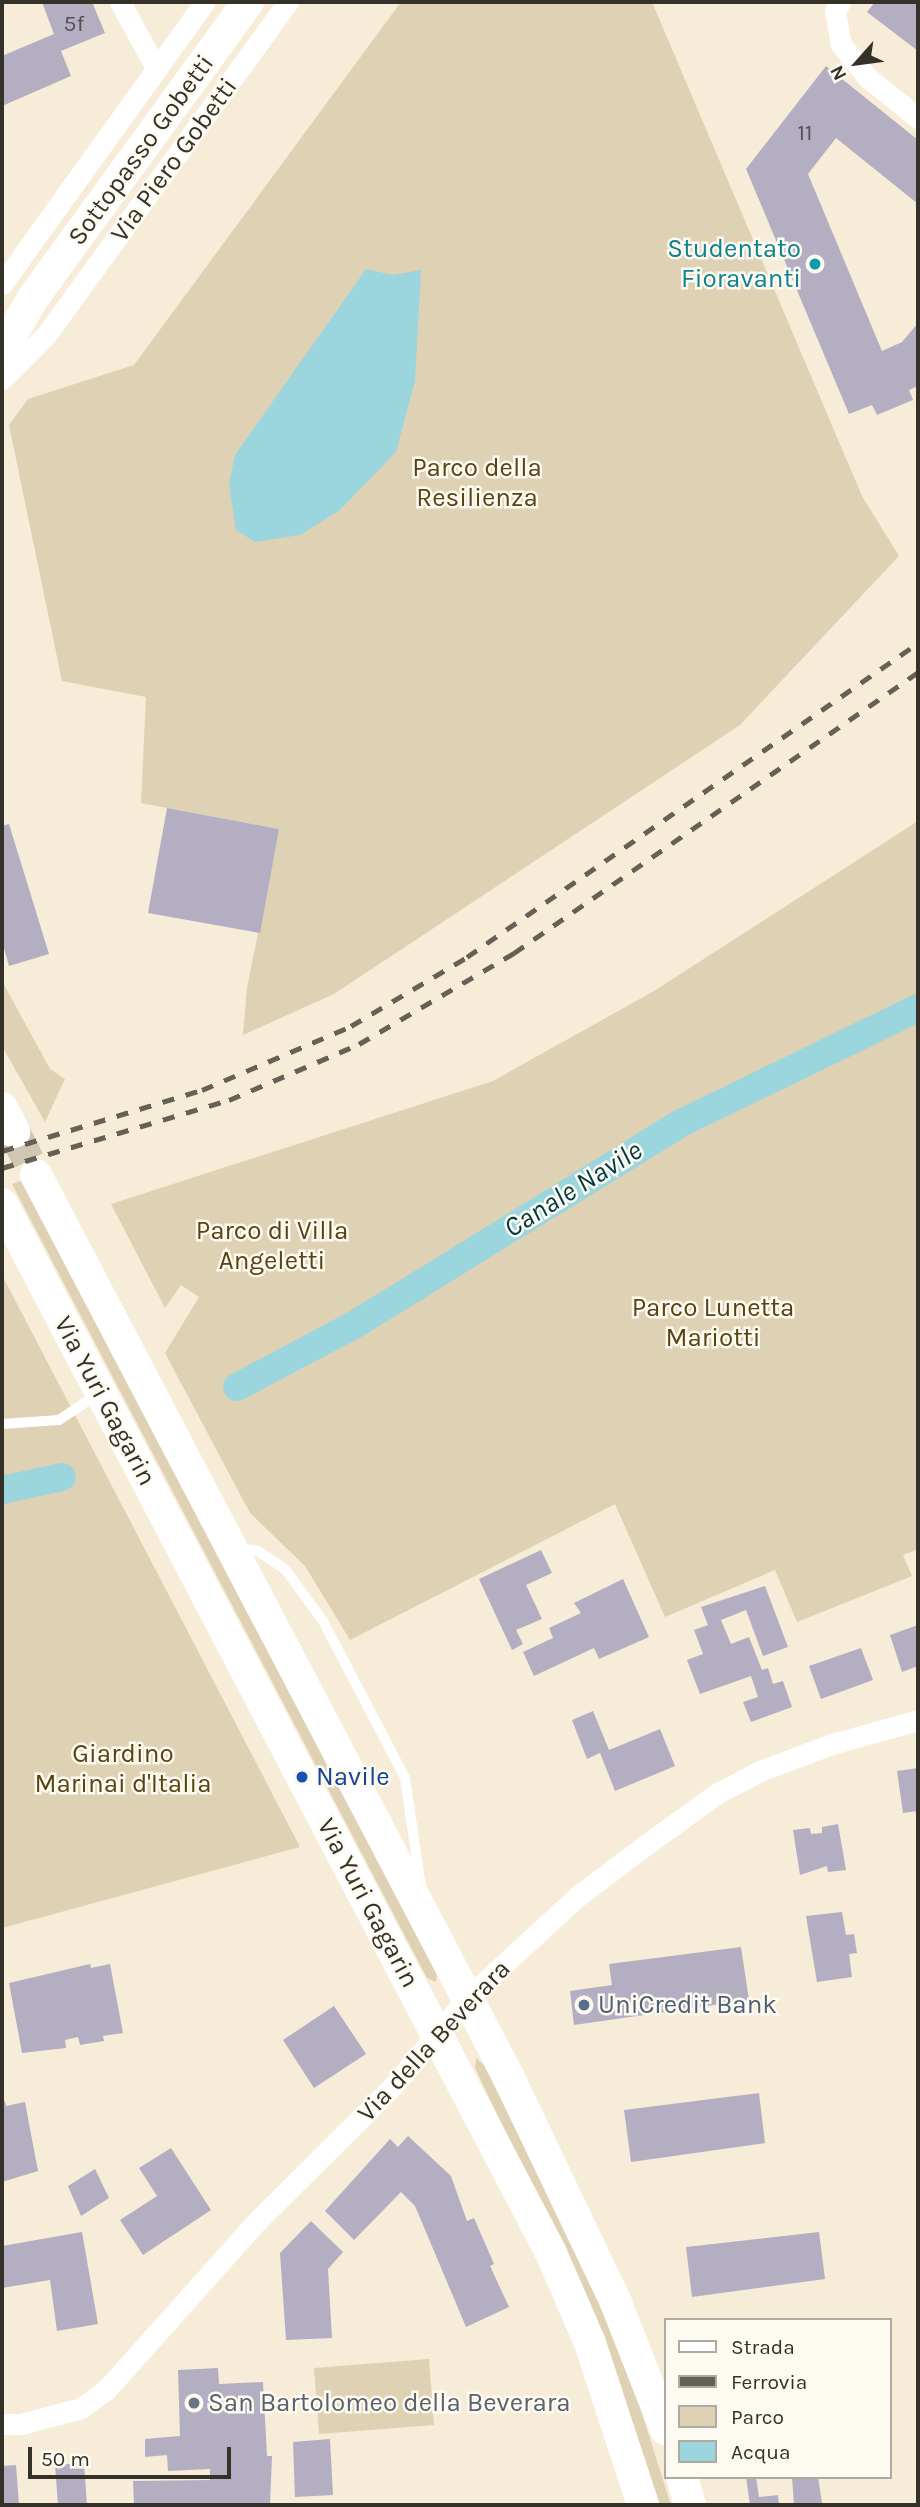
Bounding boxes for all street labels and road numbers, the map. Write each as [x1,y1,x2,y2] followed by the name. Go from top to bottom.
[61,49,221,251] street label: Sottopasso Gobetti
[104,72,244,248] street label: Via Piero Gobetti
[47,1311,163,1491] street label: Via Yuri Gagarin
[310,1813,426,1993] street label: Via Yuri Gagarin
[351,1954,517,2128] street label: Via della Beverara

